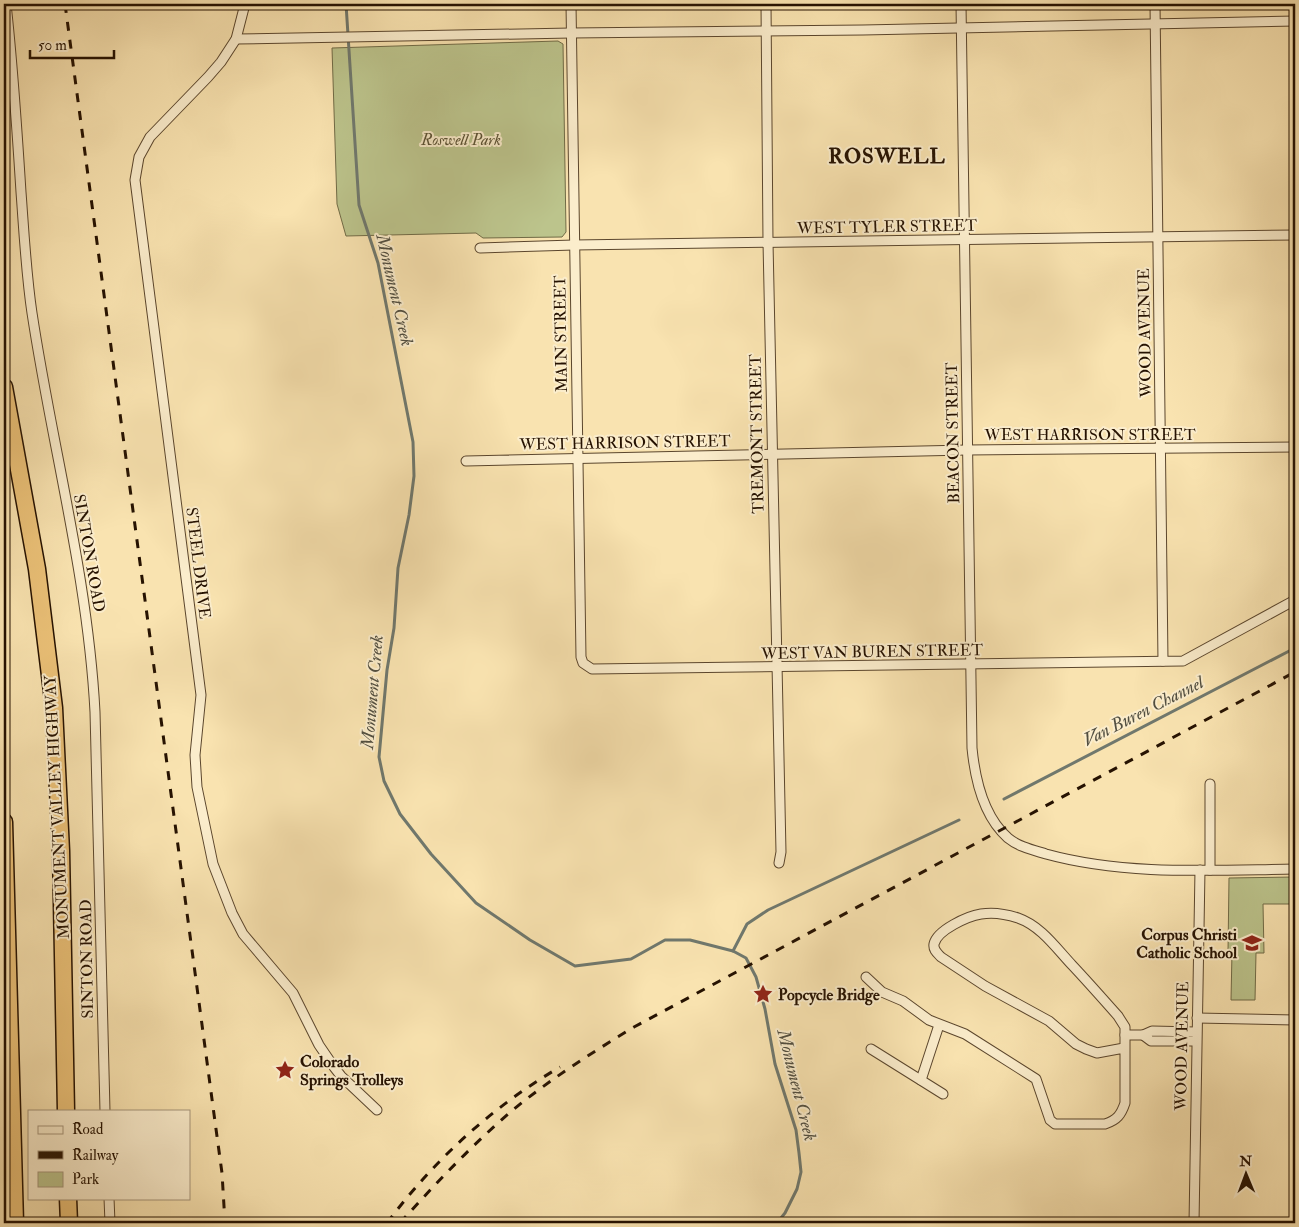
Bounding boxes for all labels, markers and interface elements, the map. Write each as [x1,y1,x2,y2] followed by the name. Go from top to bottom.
[30,28,114,60] scale bar
[38,36,67,55] text: 50 m
[420,130,501,150] park label: Roswell Park
[828,143,946,170] district label: ROSWELL
[796,215,977,239] street label: WEST TYLER STREET
[370,231,419,348] water label: Monument Creek
[1134,268,1156,399] street label: WOOD AVENUE
[550,275,572,393] street label: MAIN STREET
[746,354,768,514] street label: TREMONT STREET
[942,362,964,504] street label: BEACON STREET
[983,425,1196,445] street label: WEST HARRISON STREET
[518,431,731,455] street label: WEST HARRISON STREET
[69,493,109,614] street label: SINTON ROAD
[181,506,215,620] street label: STEEL DRIVE
[356,634,389,751] water label: Monument Creek
[760,640,983,664] street label: WEST VAN BUREN STREET
[1079,670,1209,752] water label: Van Buren Channel
[40,673,74,939] street label: MONUMENT VALLEY HIGHWAY
[76,899,98,1019] street label: SINTON ROAD
[1136,925,1238,963] place label: Corpus Christi Catholic School
[1241,932,1263,954] school or university icon: Corpus Christi Catholic School
[1171,981,1193,1112] street label: WOOD AVENUE
[752,983,774,1005] place icon: Popcycle Bridge
[778,985,880,1006] place label: Popcycle Bridge
[771,1026,821,1143] water label: Monument Creek
[300,1052,404,1091] place label: Colorado Springs Trolleys
[274,1059,296,1081] place icon: Colorado Springs Trolleys
[28,1110,190,1200] legend
[72,1120,104,1139] text: Road
[72,1146,119,1165] text: Railway
[1222,1150,1272,1200] north arrow
[1238,1153,1253,1170] text: N
[72,1170,99,1189] text: Park

